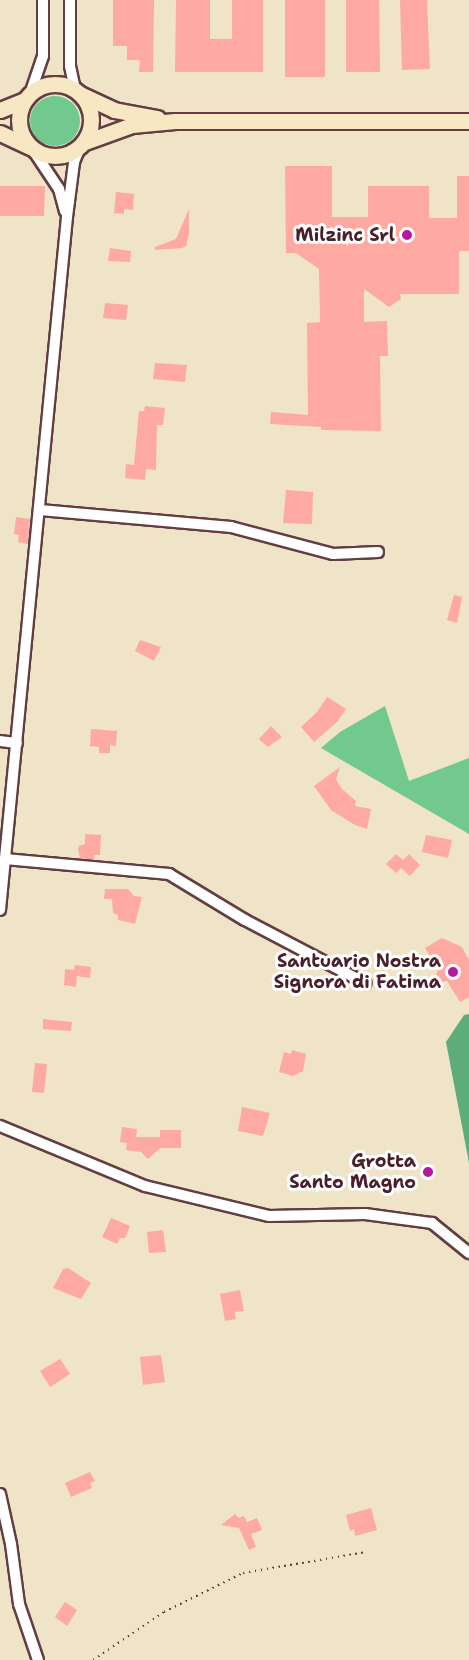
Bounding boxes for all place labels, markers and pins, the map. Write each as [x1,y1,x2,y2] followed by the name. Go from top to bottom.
[295,224,395,246] place label: Milzinc Srl
[400,228,414,242] marker: Milzinc Srl
[274,951,441,994] place label: Santuario Nostra Signora di Fatima
[446,965,460,979] marker: Santuario Nostra Signora di Fatima
[289,1151,416,1194] place label: Grotta Santo Magno
[421,1165,435,1179] marker: Grotta Santo Magno

